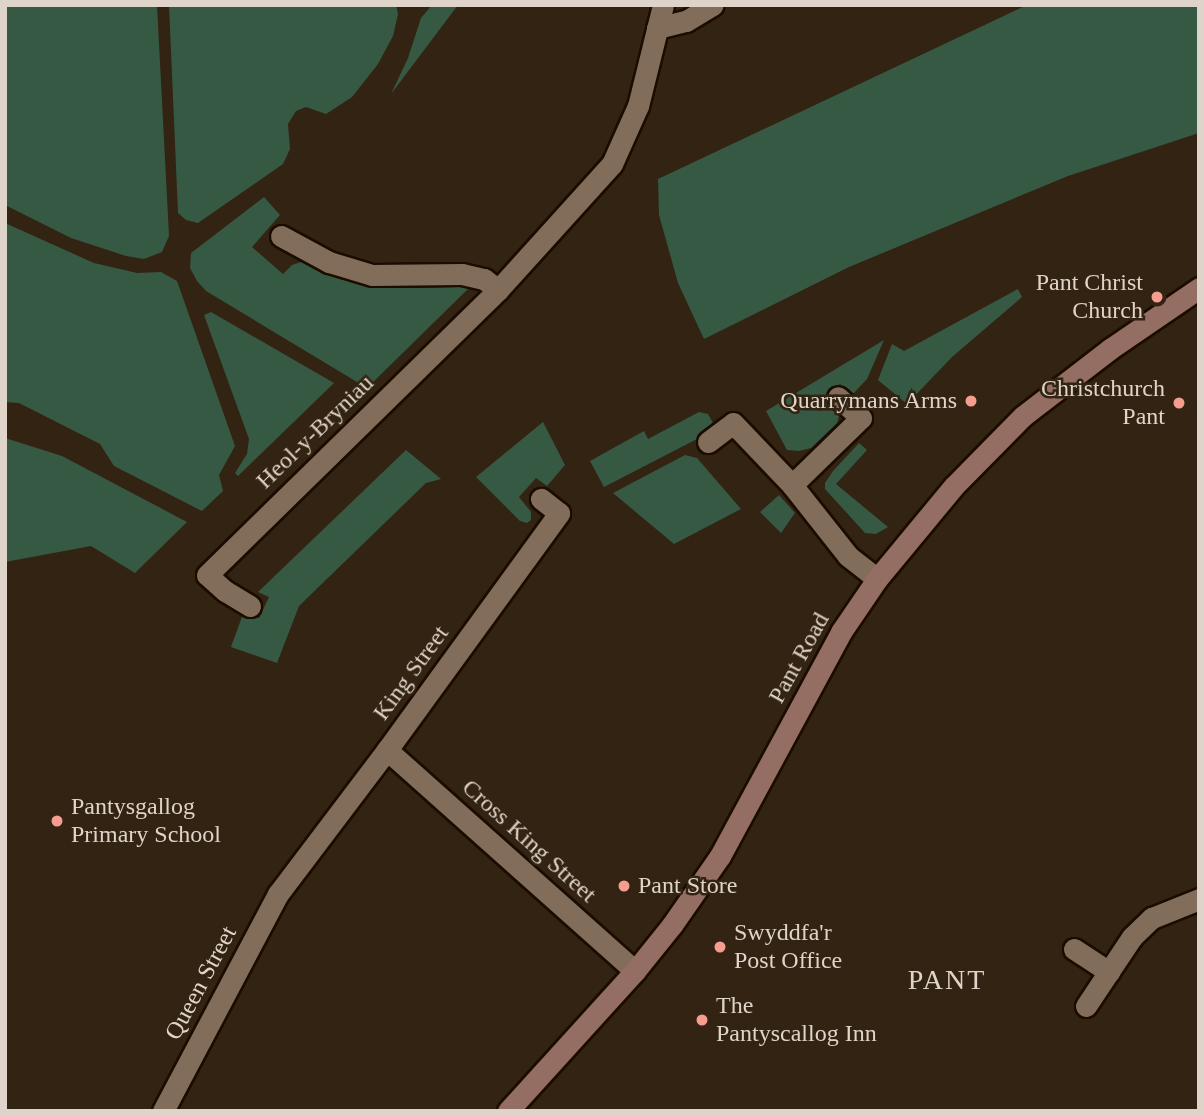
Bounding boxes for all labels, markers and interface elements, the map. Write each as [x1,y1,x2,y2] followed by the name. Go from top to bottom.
[1036,269,1143,325] place label: Pant Christ Church
[1149,289,1165,305] marker: Pant Christ Church
[250,369,380,495] street label: Heol-y-Bryniau
[1041,375,1165,431] place label: Christchurch Pant
[779,387,957,415] place label: Quarrymans Arms
[963,393,979,409] marker: Quarrymans Arms
[1171,395,1187,411] marker: Christchurch Pant
[762,608,836,708] street label: Pant Road
[367,620,455,726] street label: King Street
[456,773,602,909] street label: Cross King Street
[71,793,221,849] place label: Pantysgallog Primary School
[49,813,65,829] marker: Pantysgallog Primary School
[638,872,737,900] place label: Pant Store
[616,878,632,894] marker: Pant Store
[734,919,842,975] place label: Swyddfa'r Post Office
[159,921,243,1045] street label: Queen Street
[712,939,728,955] marker: Swyddfa'r Post Office
[908,963,986,997] district label: PANT
[716,992,877,1048] place label: The Pantyscallog Inn
[694,1012,710,1028] marker: The Pantyscallog Inn

